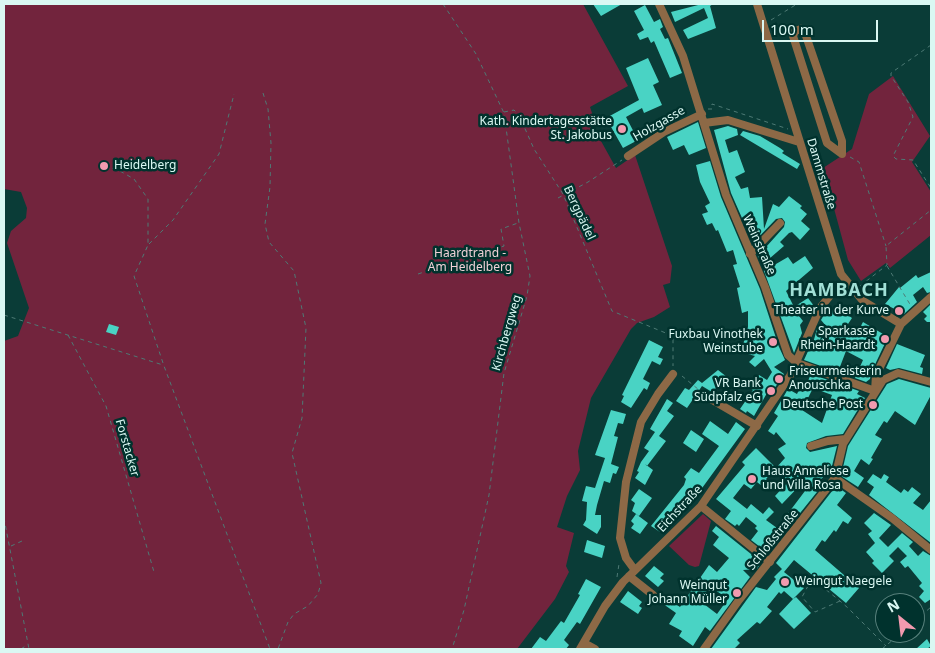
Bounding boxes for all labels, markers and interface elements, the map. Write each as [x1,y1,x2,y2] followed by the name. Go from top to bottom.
[765,10,881,42] scale bar
[770,19,814,39] text: 100 m
[631,103,687,145] street label: Holzgasse
[480,115,612,143] place label: Kath. Kindertagesstätte St. Jakobus
[616,123,628,135] marker: Kath. Kindertagesstätte St. Jakobus
[803,137,839,211] street label: Dammstraße
[114,159,176,173] place label: Heidelberg
[98,160,110,172] marker: Heidelberg
[560,184,598,242] street label: Bergpädel
[739,213,779,277] street label: Weinstraße
[428,247,512,275] park label: Haardtrand - Am Heidelberg
[788,280,890,302] district label: HAMBACH
[489,293,525,373] street label: Kirchbergweg
[774,304,889,318] place label: Theater in der Kurve
[893,305,905,317] marker: Theater in der Kurve
[800,325,875,353] place label: Sparkasse Rhein-Haardt
[668,328,763,356] place label: Fuxbau Vinothek Weinstube
[879,333,891,345] marker: Sparkasse Rhein-Haardt
[767,336,779,348] marker: Fuxbau Vinothek Weinstube
[789,365,882,393] place label: Friseurmeisterin Anouschka
[773,373,785,385] marker: Friseurmeisterin Anouschka
[694,377,761,405] place label: VR Bank Südpfalz eG
[765,385,777,397] marker: VR Bank Südpfalz eG
[782,398,863,412] place label: Deutsche Post
[867,399,879,411] marker: Deutsche Post
[112,418,142,478] street label: Forstacker
[762,465,849,493] place label: Haus Anneliese und Villa Rosa
[746,473,758,485] marker: Haus Anneliese und Villa Rosa
[655,483,705,535] street label: Eichstraße
[744,507,802,573] street label: Schloßstraße
[795,575,892,589] place label: Weingut Naegele
[779,576,791,588] marker: Weingut Naegele
[648,579,727,607] place label: Weingut Johann Müller
[731,587,743,599] marker: Weingut Johann Müller
[875,593,925,643] north arrow
[883,594,903,616] text: N

